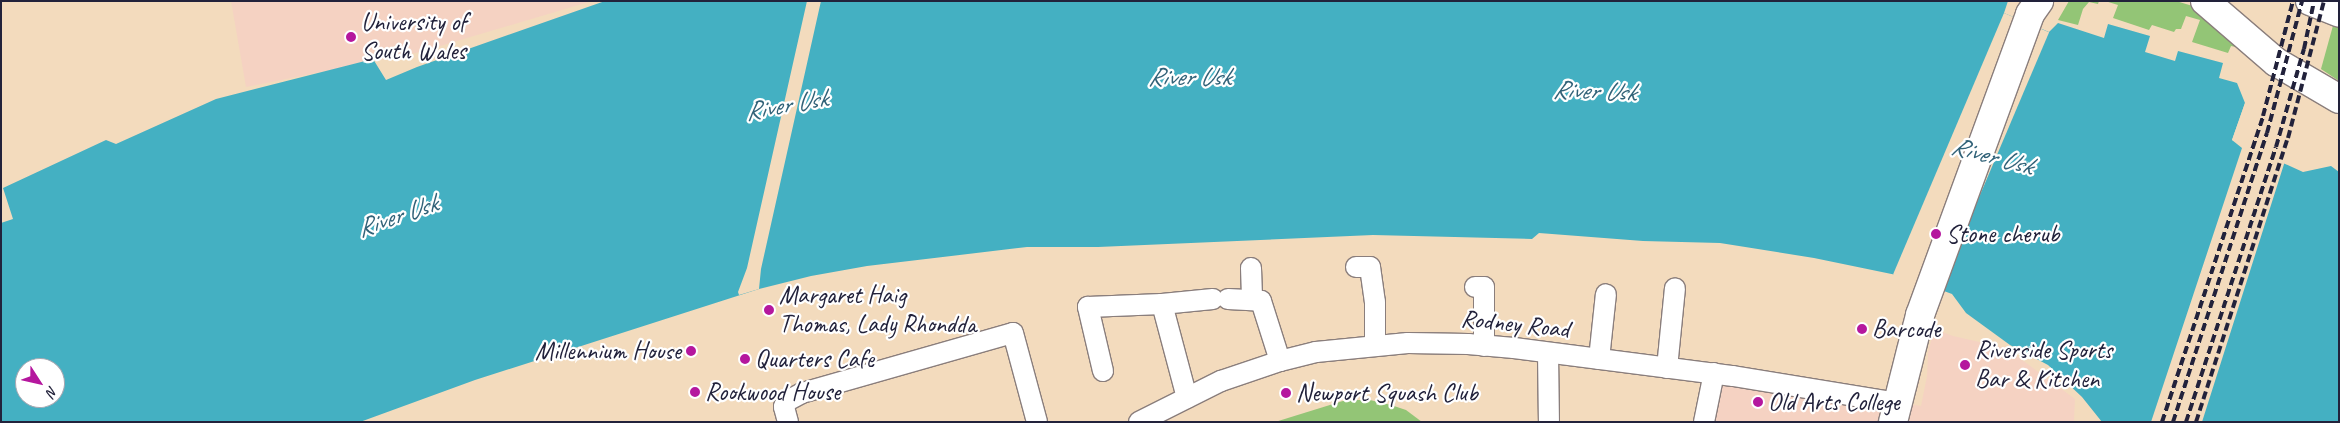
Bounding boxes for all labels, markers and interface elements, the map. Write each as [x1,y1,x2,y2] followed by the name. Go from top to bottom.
[361,8,467,67] place label: University of South Wales
[345,31,357,43] marker: University of South Wales
[1148,61,1230,93] water label: River Usk
[1552,74,1636,108] water label: River Usk
[742,82,830,128] water label: River Usk
[1948,130,2036,182] water label: River Usk
[353,188,441,244] water label: River Usk
[1946,219,2059,249] place label: Stone cherub
[1930,228,1942,240] marker: Stone cherub
[779,281,977,340] place label: Margaret Haig Thomas, Lady Rhondda
[1460,303,1570,345] street label: Rodney Road
[763,304,775,316] marker: Margaret Haig Thomas, Lady Rhondda
[1872,314,1940,344] place label: Barcode
[1856,323,1868,335] marker: Barcode
[535,336,681,366] place label: Millennium House
[1975,336,2112,395] place label: Riverside Sports Bar & Kitchen
[755,344,874,374] place label: Quarters Cafe
[685,345,697,357] marker: Millennium House
[739,353,751,365] marker: Quarters Cafe
[15,358,65,408] north arrow
[1959,359,1971,371] marker: Riverside Sports Bar & Kitchen
[705,377,840,407] place label: Rookwood House
[1296,378,1476,408] place label: Newport Squash Club
[42,383,61,400] text: N
[689,386,701,398] marker: Rookwood House
[1280,387,1292,399] marker: Newport Squash Club
[1768,387,1899,417] place label: Old Arts College
[1752,396,1764,408] marker: Old Arts College

